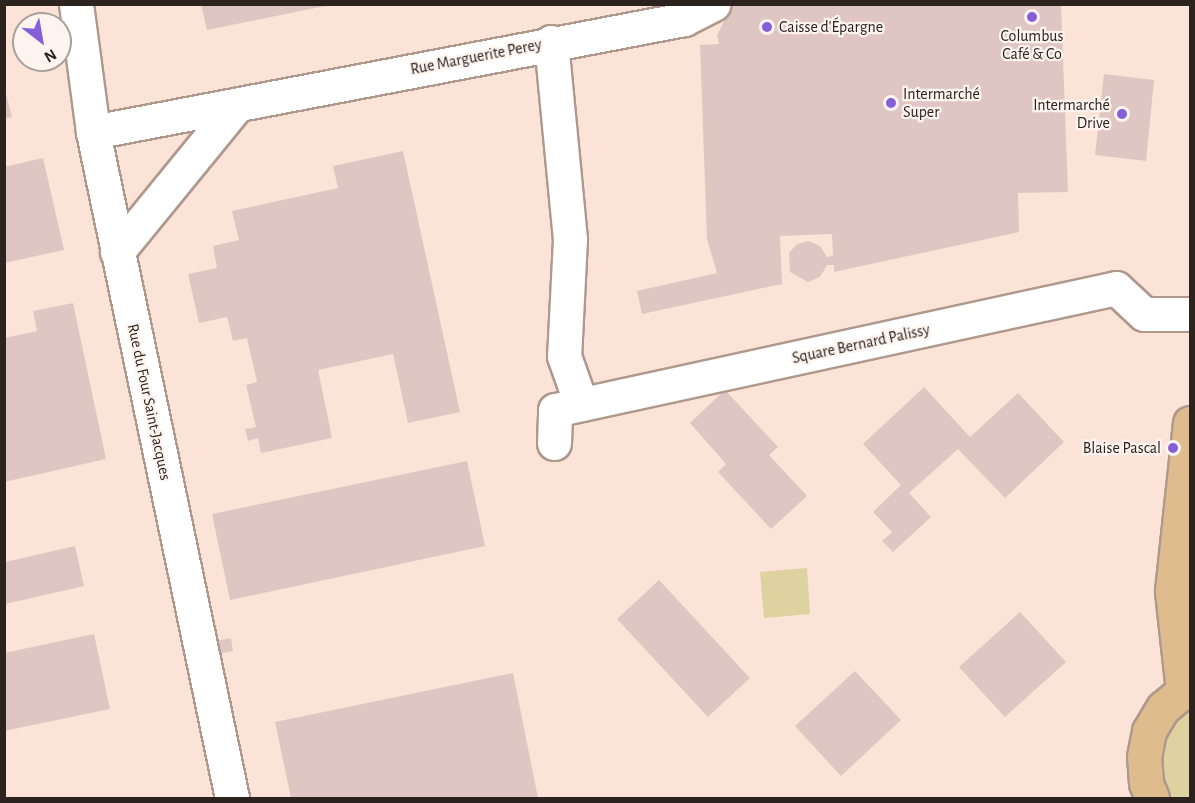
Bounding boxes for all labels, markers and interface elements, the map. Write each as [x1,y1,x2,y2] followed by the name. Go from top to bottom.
[1025,10,1039,24] marker: Columbus Café & Co
[12,12,72,72] north arrow
[779,17,883,37] place label: Caisse d'Épargne
[760,20,774,34] marker: Caisse d'Épargne
[1001,26,1063,64] place label: Columbus Café & Co
[409,35,543,79] street label: Rue Marguerite Perey
[41,46,59,65] text: N
[903,84,980,122] place label: Intermarché Super
[1033,95,1110,133] place label: Intermarché Drive
[884,96,898,110] marker: Intermarché Super
[1115,107,1129,121] marker: Intermarché Drive
[790,320,932,368] street label: Square Bernard Palissy
[123,322,175,482] street label: Rue du Four Saint-Jacques
[1083,438,1161,458] place label: Blaise Pascal
[1166,441,1180,455] marker: Blaise Pascal

